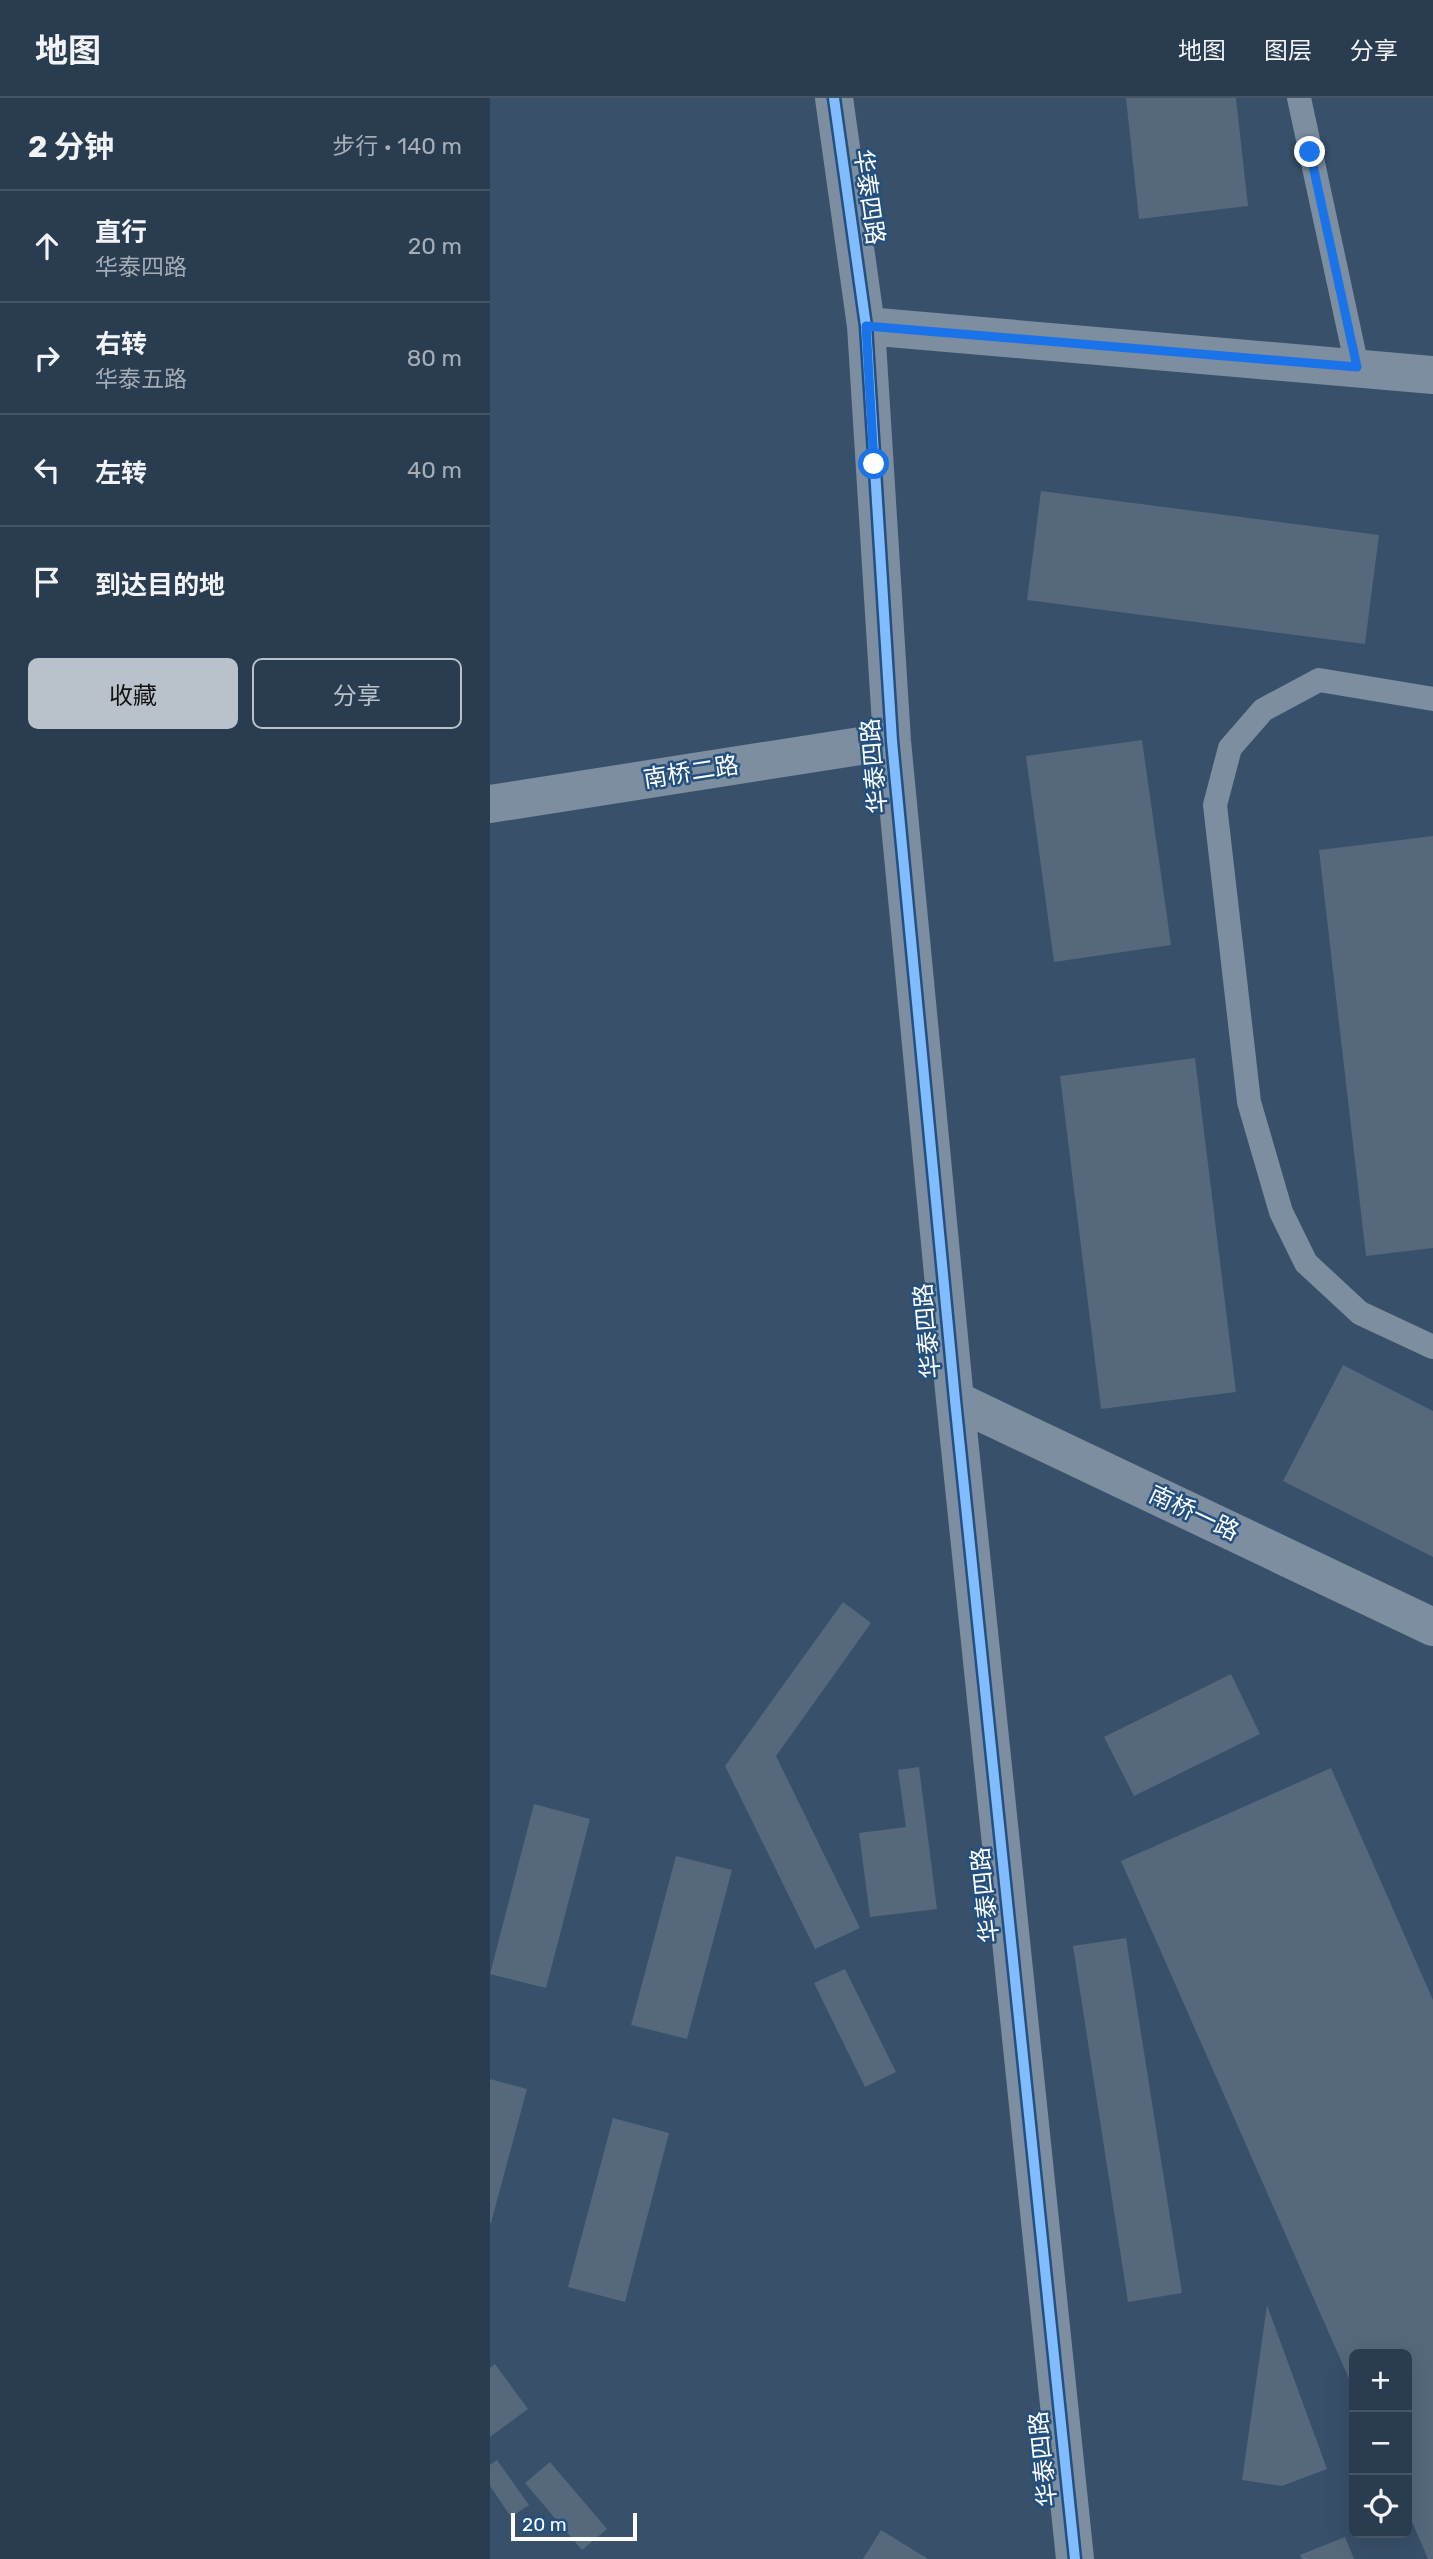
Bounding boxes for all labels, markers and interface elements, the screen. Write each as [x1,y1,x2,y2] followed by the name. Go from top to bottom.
[35,31,101,70] text: 地图
[1178,37,1226,65] text: 地图
[1264,37,1312,65] text: 图层
[1350,37,1398,65] text: 分享
[28,129,114,165] text: 2 分钟
[332,132,462,160] text: 步行 · 140 m
[1294,136,1325,167] route end
[848,148,890,246] street label: 华泰四路
[95,217,147,248] text: 直行
[28,227,66,265] icon: ahead
[408,232,462,260] text: 20 m
[95,253,187,281] text: 华泰四路
[95,329,147,360] text: 右转
[28,339,66,377] icon: right
[407,344,462,372] text: 80 m
[95,365,187,393] text: 华泰五路
[858,448,889,479] route start
[28,451,66,489] icon: left
[407,456,462,484] text: 40 m
[95,458,147,489] text: 左转
[28,563,66,601] icon: arrive
[95,570,225,601] text: 到达目的地
[28,658,238,729] button: 收藏
[252,658,462,729] button: 分享
[856,717,892,815] street label: 华泰四路
[641,751,741,793] street label: 南桥二路
[909,1282,945,1380] street label: 华泰四路
[1145,1480,1243,1546] street label: 南桥一路
[966,1846,1004,1944] street label: 华泰四路
[1349,2349,1412,2538] map controls
[1349,2349,1412,2412] button: +
[1024,2410,1062,2508] street label: 华泰四路
[1349,2412,1412,2475] button: −
[1349,2475,1412,2538] button: locate
[511,2510,637,2542] scale bar
[522,2513,567,2536] text: 20 m

